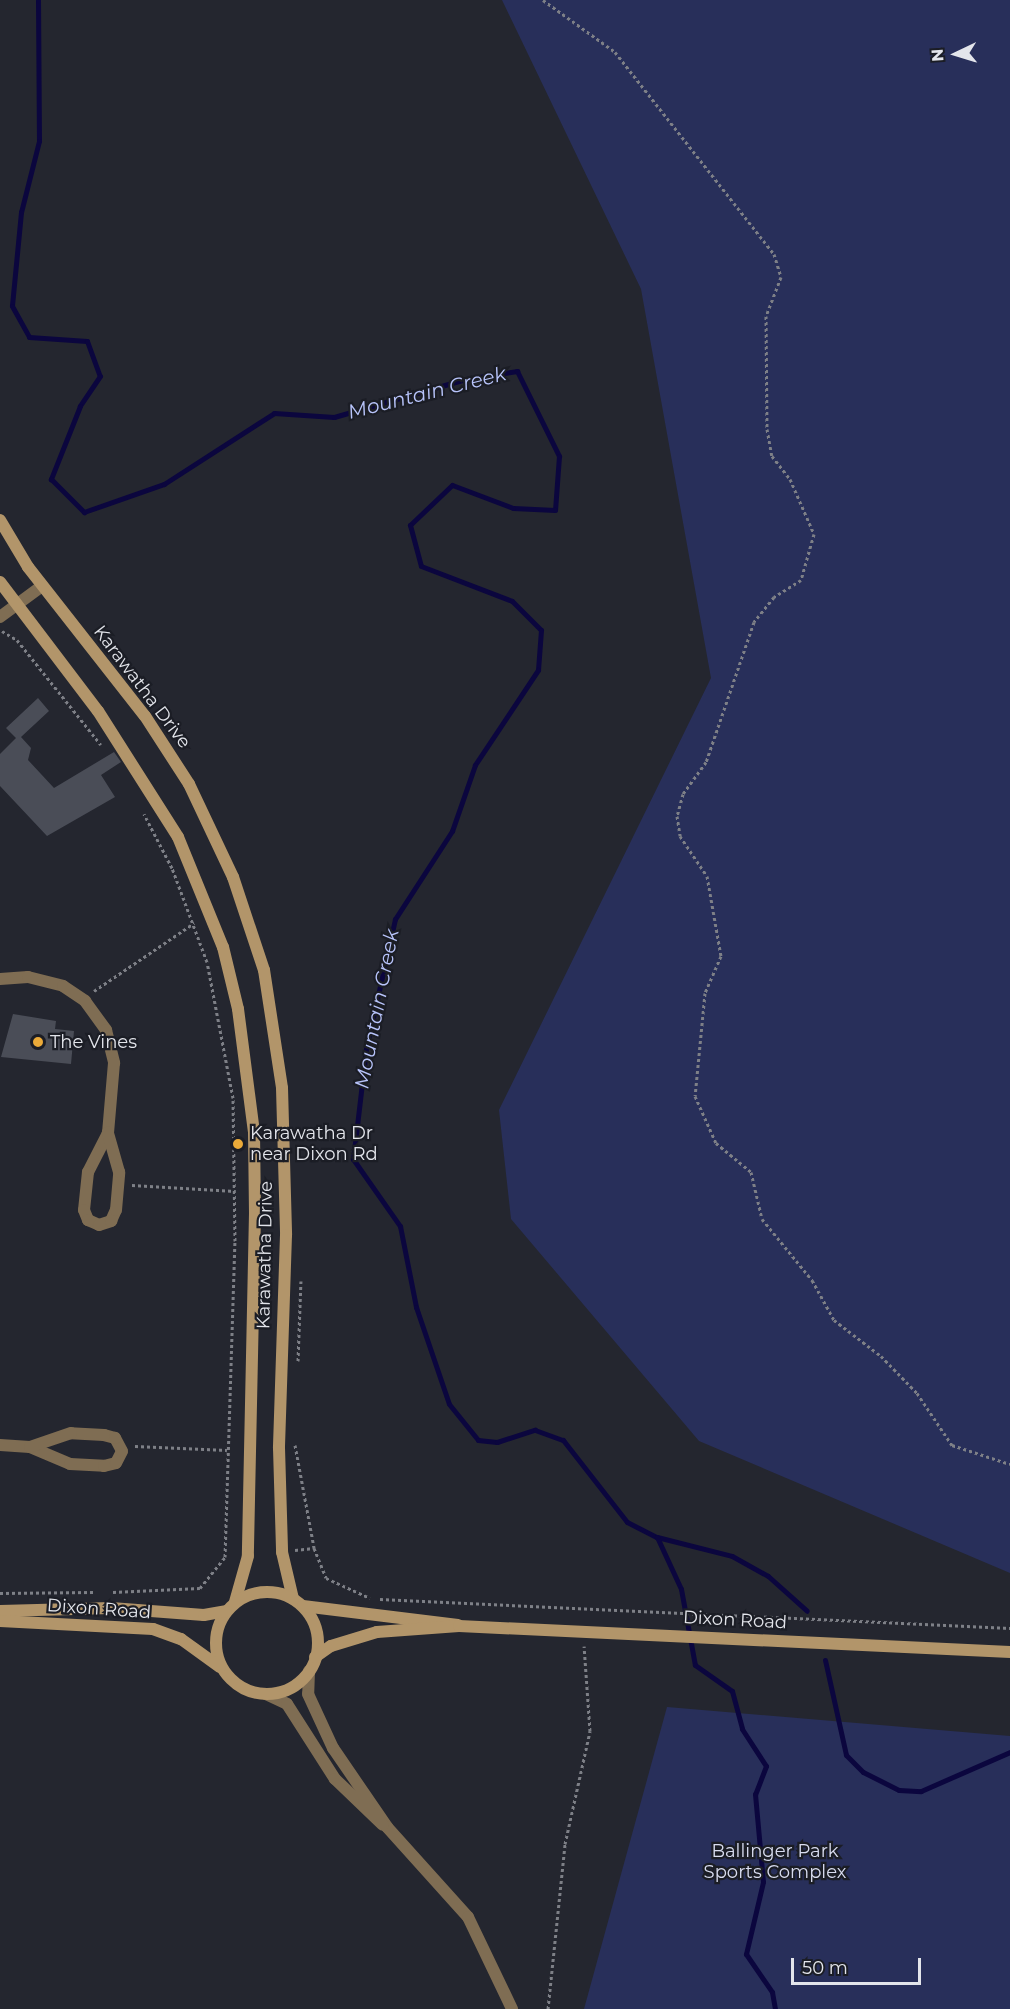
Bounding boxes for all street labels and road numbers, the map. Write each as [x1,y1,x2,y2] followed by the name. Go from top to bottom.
[89,621,195,753] street label: Karawatha Drive
[253,1181,277,1329] street label: Karawatha Drive
[46,1595,152,1623] street label: Dixon Road
[682,1606,788,1634] street label: Dixon Road

